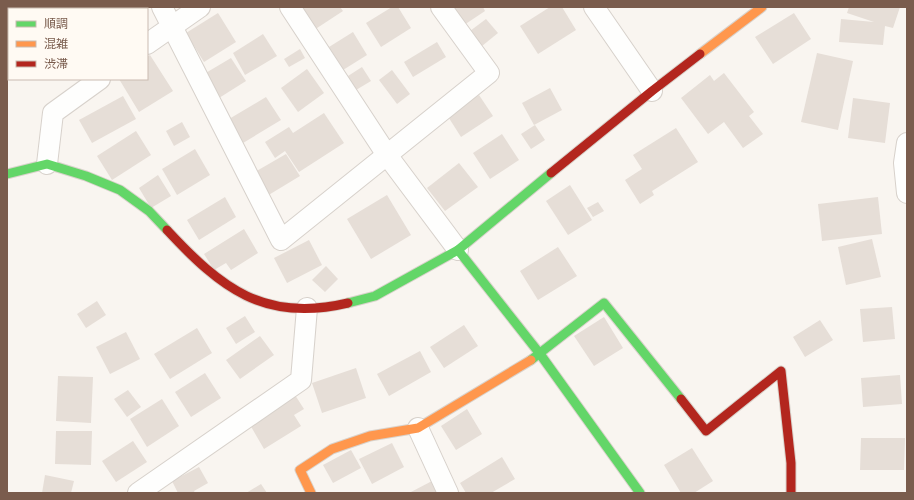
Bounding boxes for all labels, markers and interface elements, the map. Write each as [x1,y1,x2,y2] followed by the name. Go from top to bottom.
[8,8,148,80] legend
[44,16,68,32] text: 順調
[44,36,68,52] text: 混雑
[44,56,68,72] text: 渋滞

